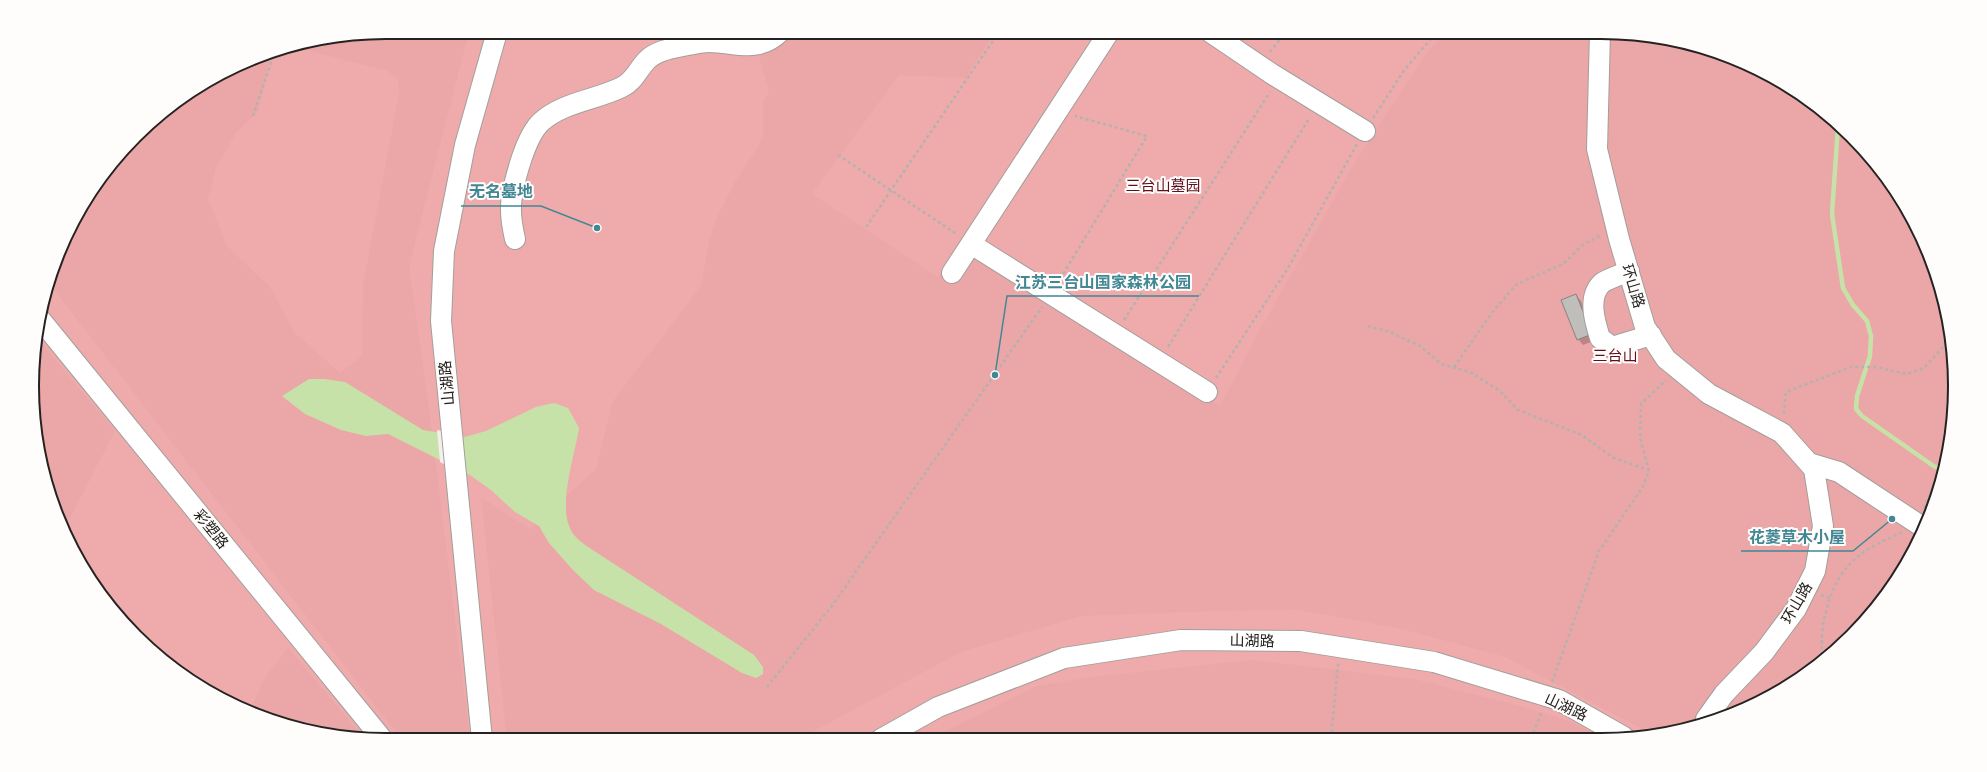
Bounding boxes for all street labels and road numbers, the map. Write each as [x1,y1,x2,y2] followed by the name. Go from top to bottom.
[1616,261,1651,311] street label: 环山路
[433,360,460,406] street label: 山湖路
[188,504,234,553] street label: 彩塑路
[1775,578,1818,628] street label: 环山路
[1229,629,1275,652] street label: 山湖路
[1541,687,1591,726] street label: 山湖路

